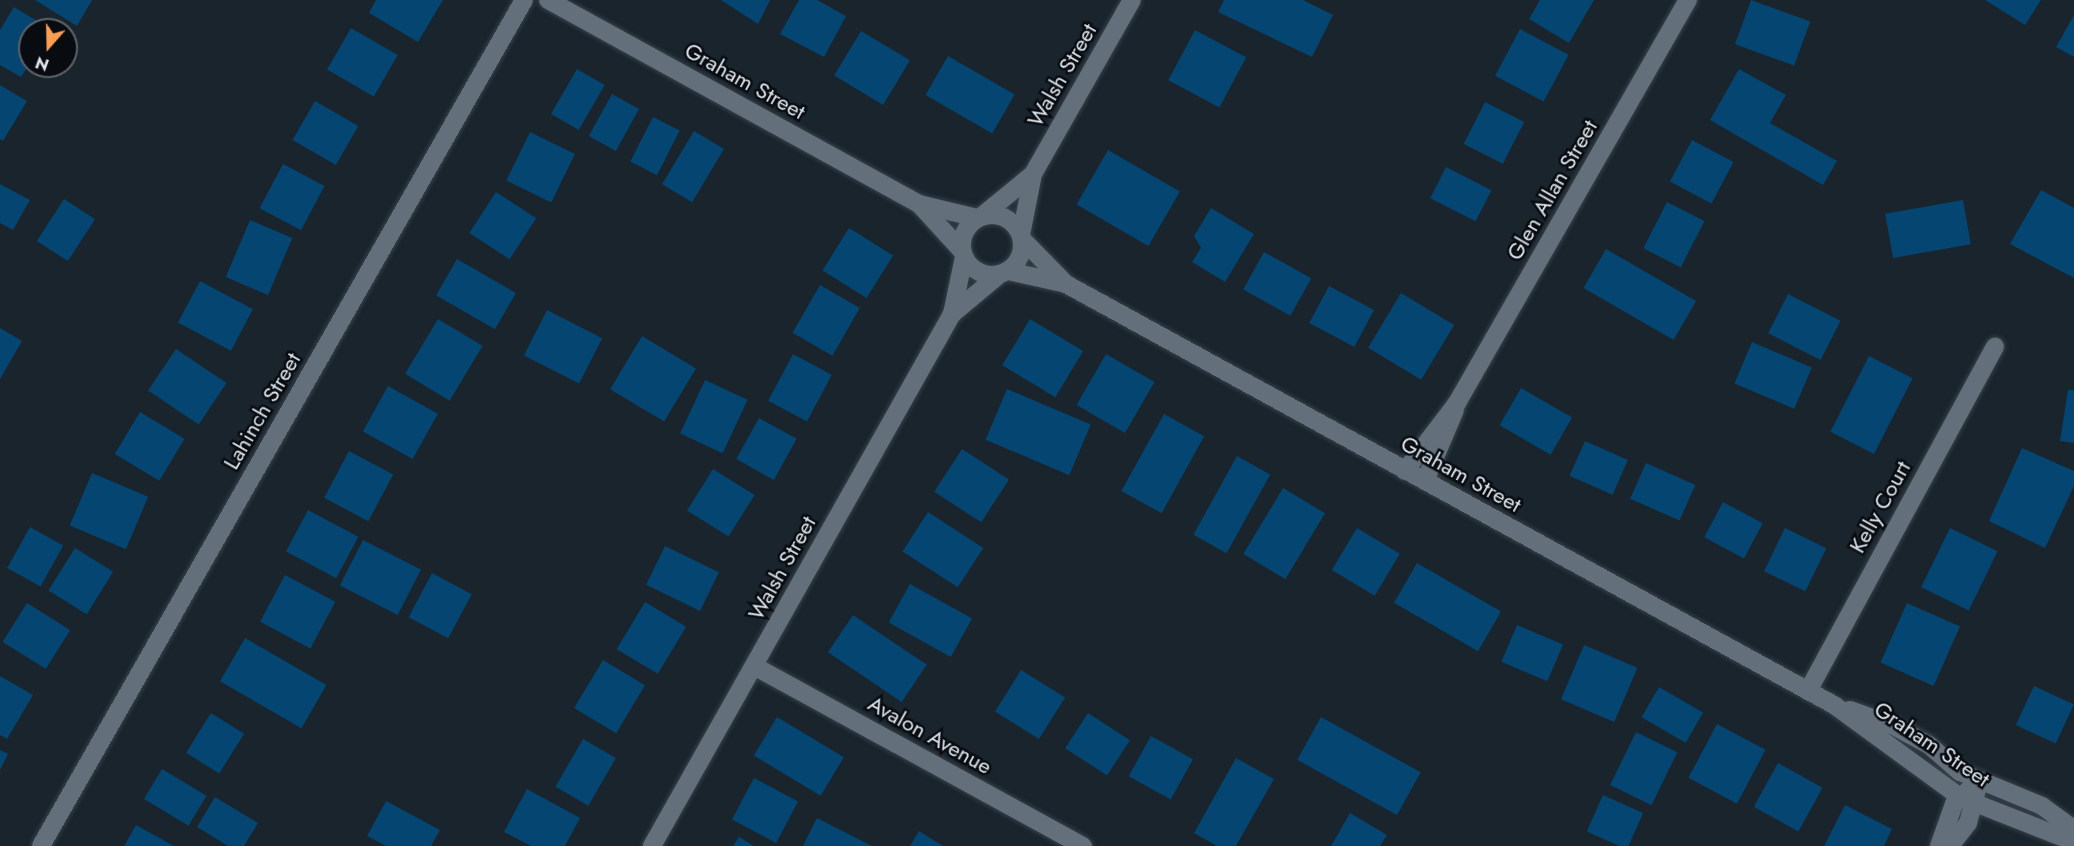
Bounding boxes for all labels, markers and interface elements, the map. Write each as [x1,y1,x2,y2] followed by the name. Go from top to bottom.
[18,18,78,78] north arrow
[1022,19,1102,131] street label: Walsh Street
[680,37,810,125] street label: Graham Street
[32,51,52,76] text: N
[1501,115,1603,265] street label: Glen Allan Street
[218,348,306,474] street label: Lahinch Street
[1396,430,1526,518] street label: Graham Street
[1844,456,1916,558] street label: Kelly Court
[743,511,821,625] street label: Walsh Street
[863,690,997,780] street label: Avalon Avenue
[1869,696,1995,792] street label: Graham Street

